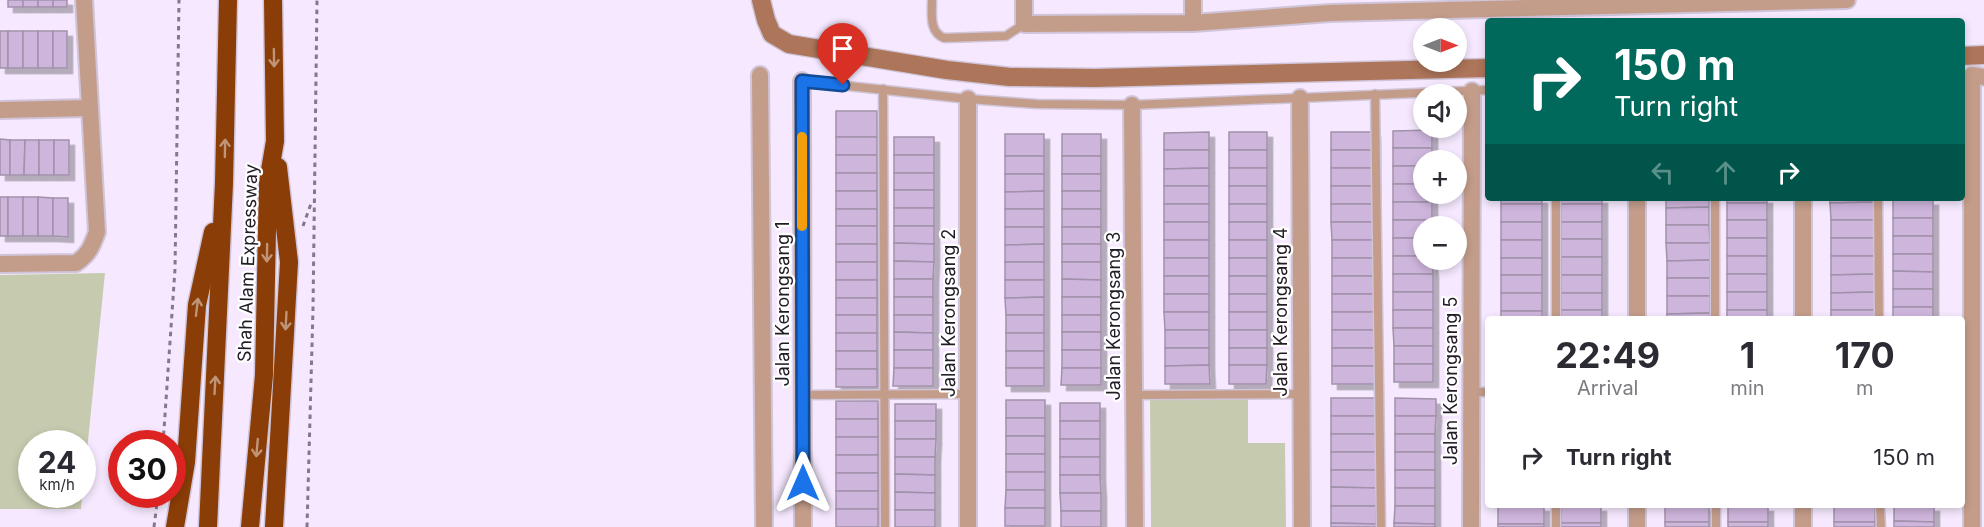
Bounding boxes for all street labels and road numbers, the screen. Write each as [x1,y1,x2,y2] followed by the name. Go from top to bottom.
[234,164,261,362] street label: Shah Alam Expressway
[772,221,793,387] street label: Jalan Kerongsang 1
[1270,227,1291,397] street label: Jalan Kerongsang 4
[938,229,959,397] street label: Jalan Kerongsang 2
[1103,232,1124,400] street label: Jalan Kerongsang 3
[1440,297,1461,465] street label: Jalan Kerongsang 5

